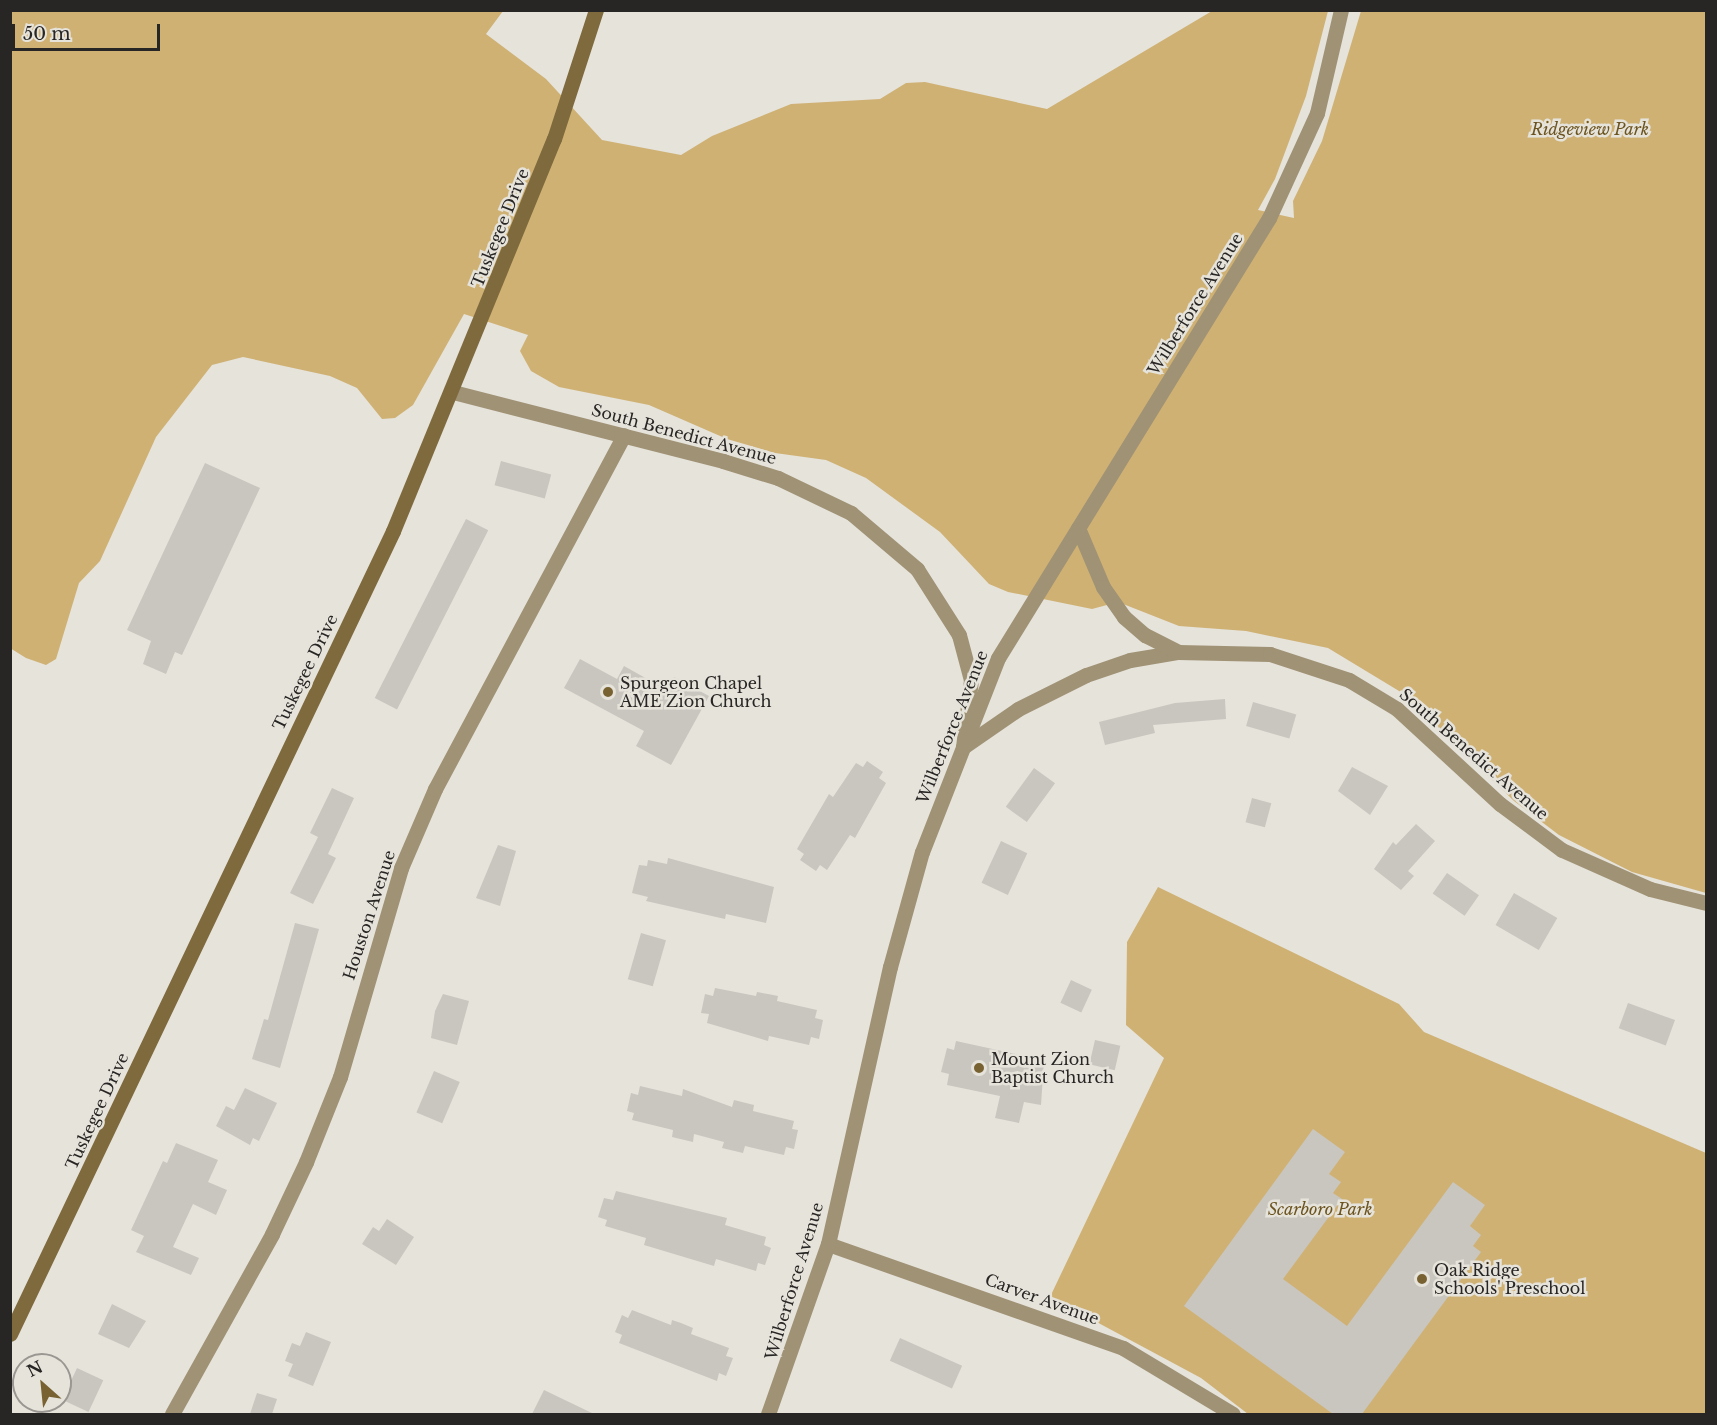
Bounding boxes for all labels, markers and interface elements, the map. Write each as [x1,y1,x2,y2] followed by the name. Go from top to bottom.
[15,12,164,50] scale bar
[23,23,71,45] text: 50 m
[1531,119,1649,139] park label: Ridgeview Park
[467,166,533,290] street label: Tuskegee Drive
[1143,229,1247,379] street label: Wilberforce Avenue
[589,400,779,468] street label: South Benedict Avenue
[269,611,341,733] street label: Tuskegee Drive
[912,647,992,807] street label: Wilberforce Avenue
[620,673,771,711] place label: Spurgeon Chapel AME Zion Church
[1396,684,1552,824] street label: South Benedict Avenue
[601,685,615,699] marker: Spurgeon Chapel AME Zion Church
[339,847,399,983] street label: Houston Avenue
[991,1049,1114,1087] place label: Mount Zion Baptist Church
[62,1050,132,1172] street label: Tuskegee Drive
[972,1061,986,1075] marker: Mount Zion Baptist Church
[1268,1199,1372,1219] park label: Scarboro Park
[761,1200,827,1362] street label: Wilberforce Avenue
[1434,1260,1586,1298] place label: Oak Ridge Schools' Preschool
[982,1269,1102,1329] street label: Carver Avenue
[1415,1272,1429,1286] marker: Oak Ridge Schools' Preschool
[12,1353,72,1413] north arrow
[23,1356,46,1381] text: N

